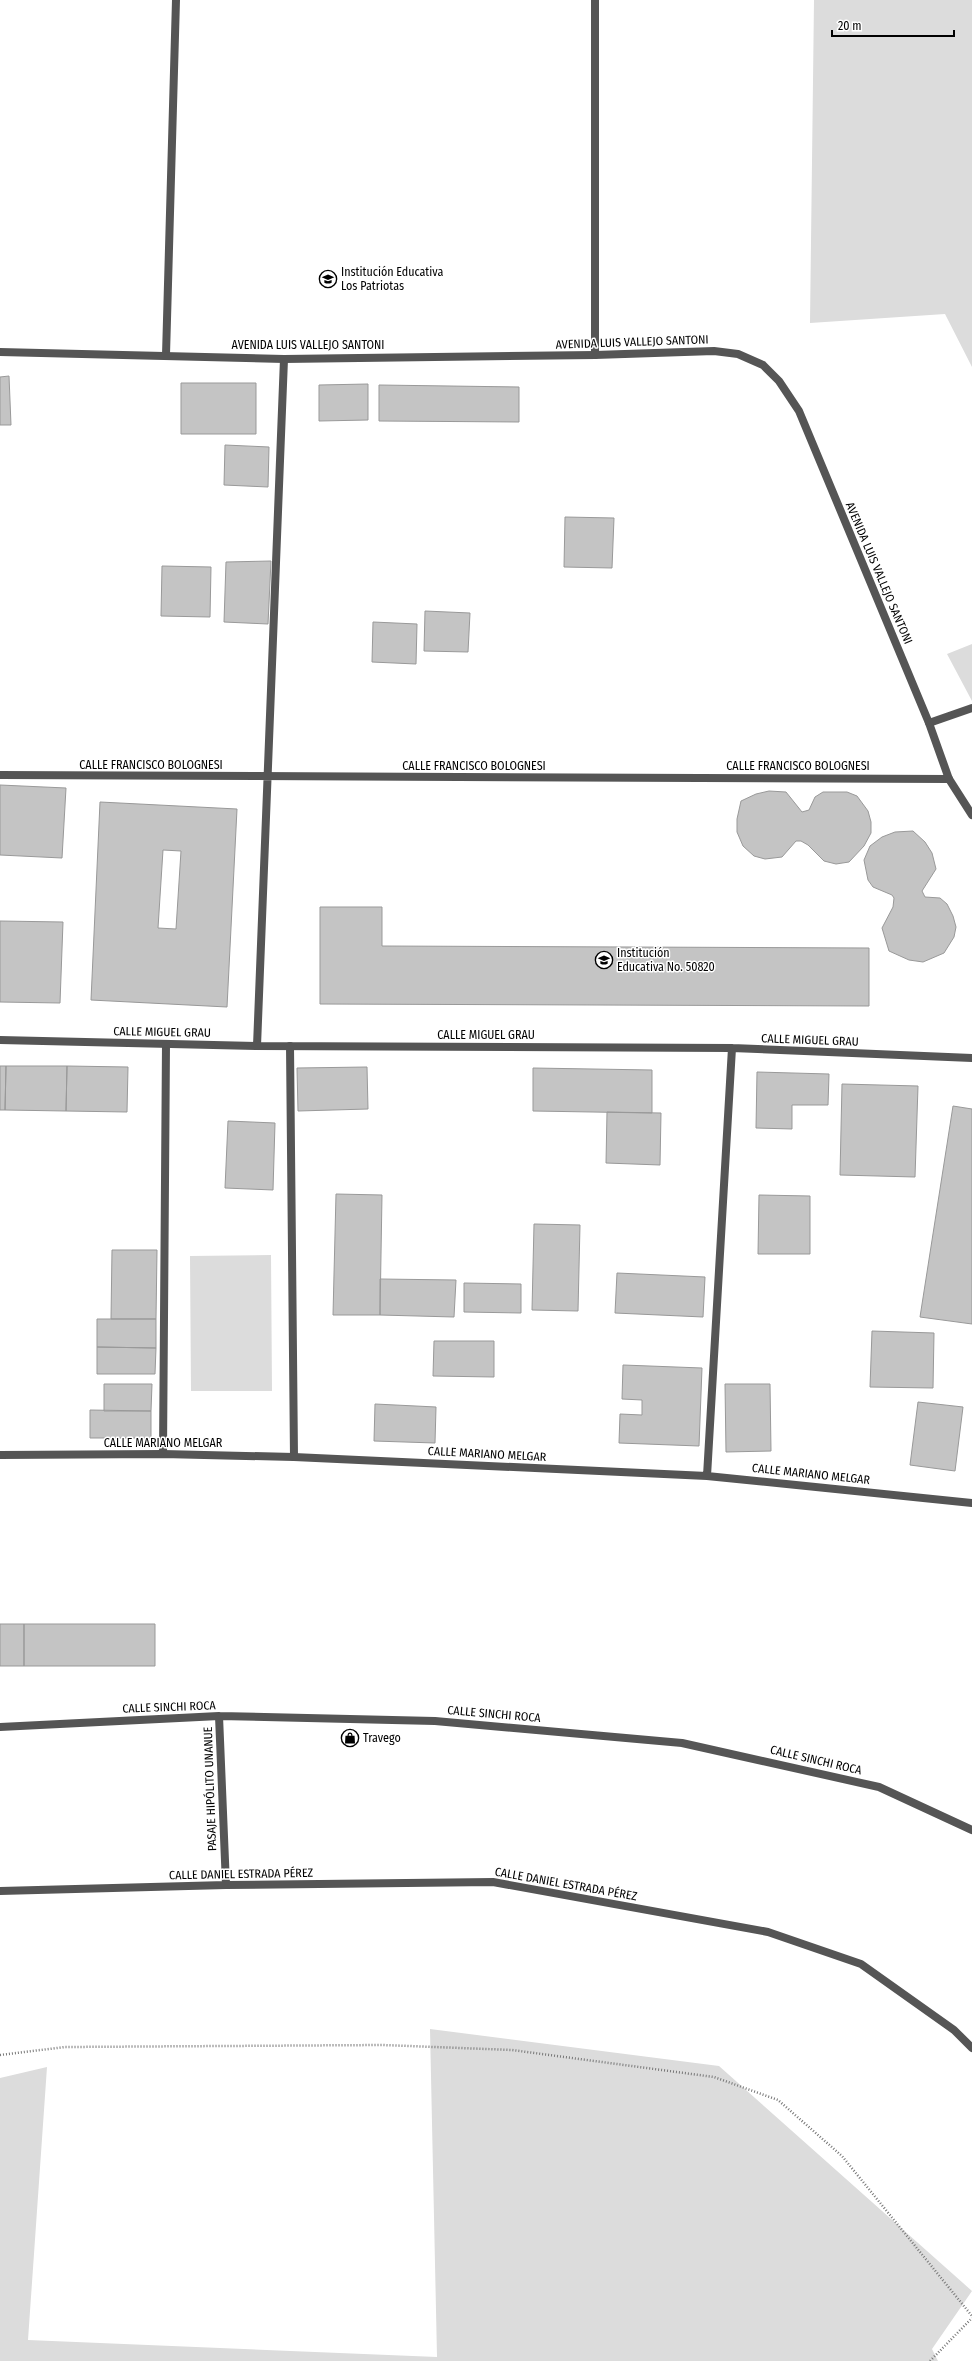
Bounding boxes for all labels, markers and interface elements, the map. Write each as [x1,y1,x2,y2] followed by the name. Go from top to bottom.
[832,12,954,38] scale bar
[838,19,862,33] text: 20 m
[341,265,443,293] place label: Institución Educativa Los Patriotas
[318,269,338,289] school or university icon: Institución Educativa Los Patriotas
[555,332,709,352] street label: AVENIDA LUIS VALLEJO SANTONI
[232,338,384,352] street label: AVENIDA LUIS VALLEJO SANTONI
[843,500,915,646] street label: AVENIDA LUIS VALLEJO SANTONI
[79,758,223,772] street label: CALLE FRANCISCO BOLOGNESI
[402,759,546,773] street label: CALLE FRANCISCO BOLOGNESI
[726,759,870,773] street label: CALLE FRANCISCO BOLOGNESI
[617,946,715,974] place label: Institución Educativa No. 50820
[594,950,614,970] school or university icon: Institución Educativa No. 50820
[113,1024,211,1040] street label: CALLE MIGUEL GRAU
[437,1028,535,1042] street label: CALLE MIGUEL GRAU
[761,1031,859,1049] street label: CALLE MIGUEL GRAU
[104,1436,223,1450] street label: CALLE MARIANO MELGAR
[427,1444,547,1464] street label: CALLE MARIANO MELGAR
[751,1461,871,1487] street label: CALLE MARIANO MELGAR
[122,1698,217,1716] street label: CALLE SINCHI ROCA
[447,1703,542,1725] street label: CALLE SINCHI ROCA
[200,1726,219,1852] street label: PASAJE HIPÓLITO UNANUE
[340,1728,360,1748] shop icon: Travego
[363,1731,401,1745] place label: Travego
[769,1743,864,1778] street label: CALLE SINCHI ROCA
[494,1864,639,1903] street label: CALLE DANIEL ESTRADA PÉREZ
[169,1865,313,1882] street label: CALLE DANIEL ESTRADA PÉREZ

